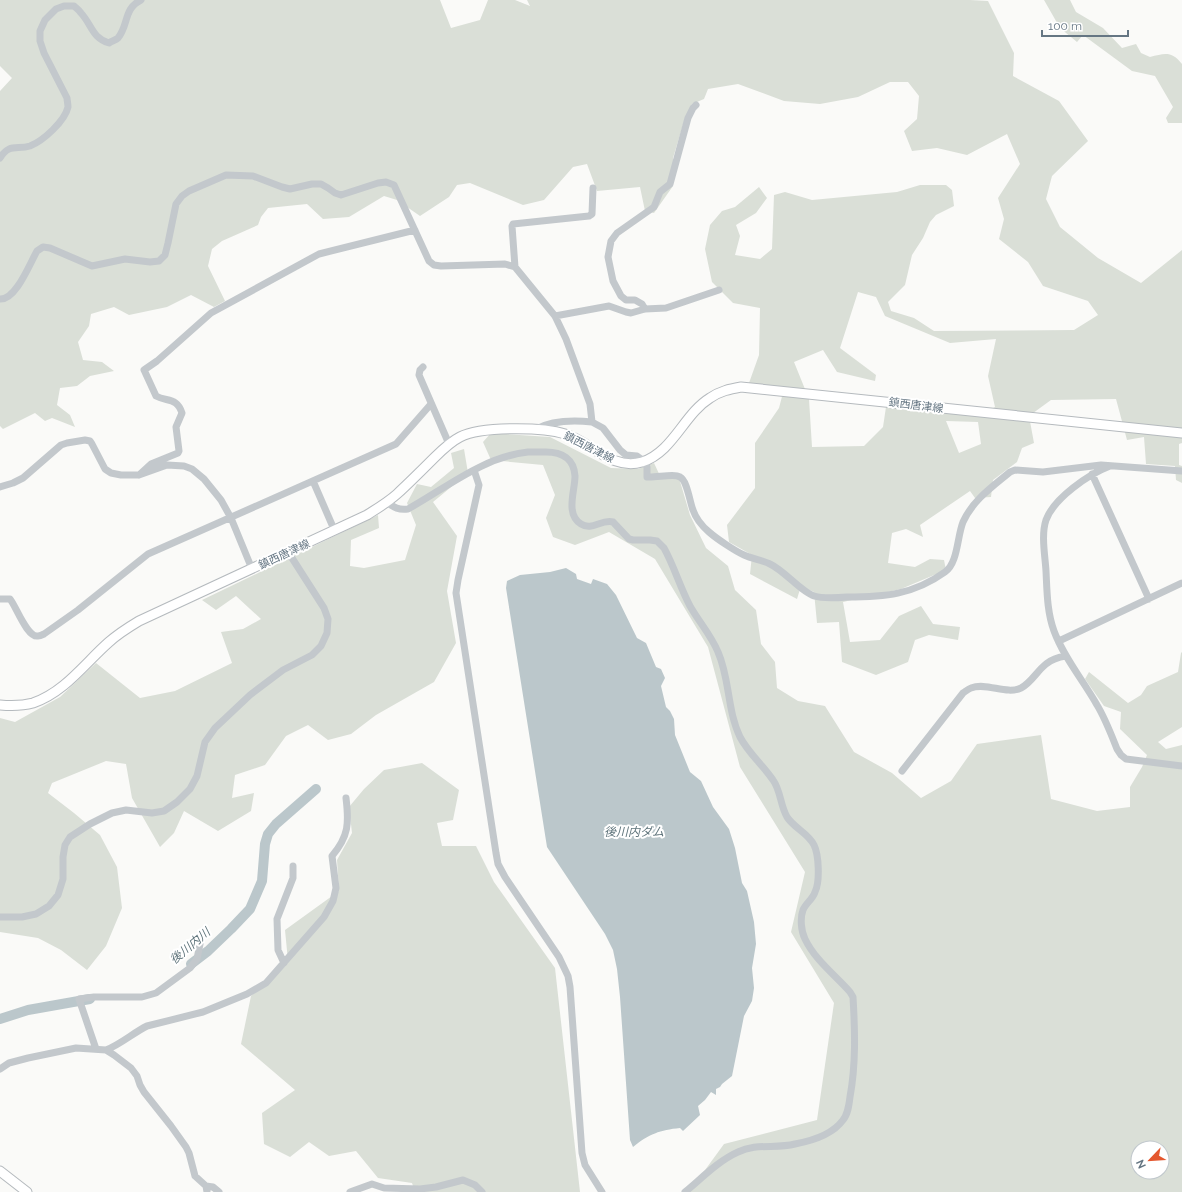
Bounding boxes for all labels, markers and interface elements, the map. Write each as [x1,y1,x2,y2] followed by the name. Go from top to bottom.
[1042,12,1128,38] scale bar
[1048,19,1082,33] text: 100 m
[888,396,944,415] street label: 鎮西唐津線
[561,429,616,466] street label: 鎮西唐津線
[257,537,312,572] street label: 鎮西唐津線
[604,825,664,839] water label: 後川内ダム
[167,924,214,967] water label: 後川内川
[1130,1140,1170,1180] north arrow
[1134,1157,1149,1171] text: N

